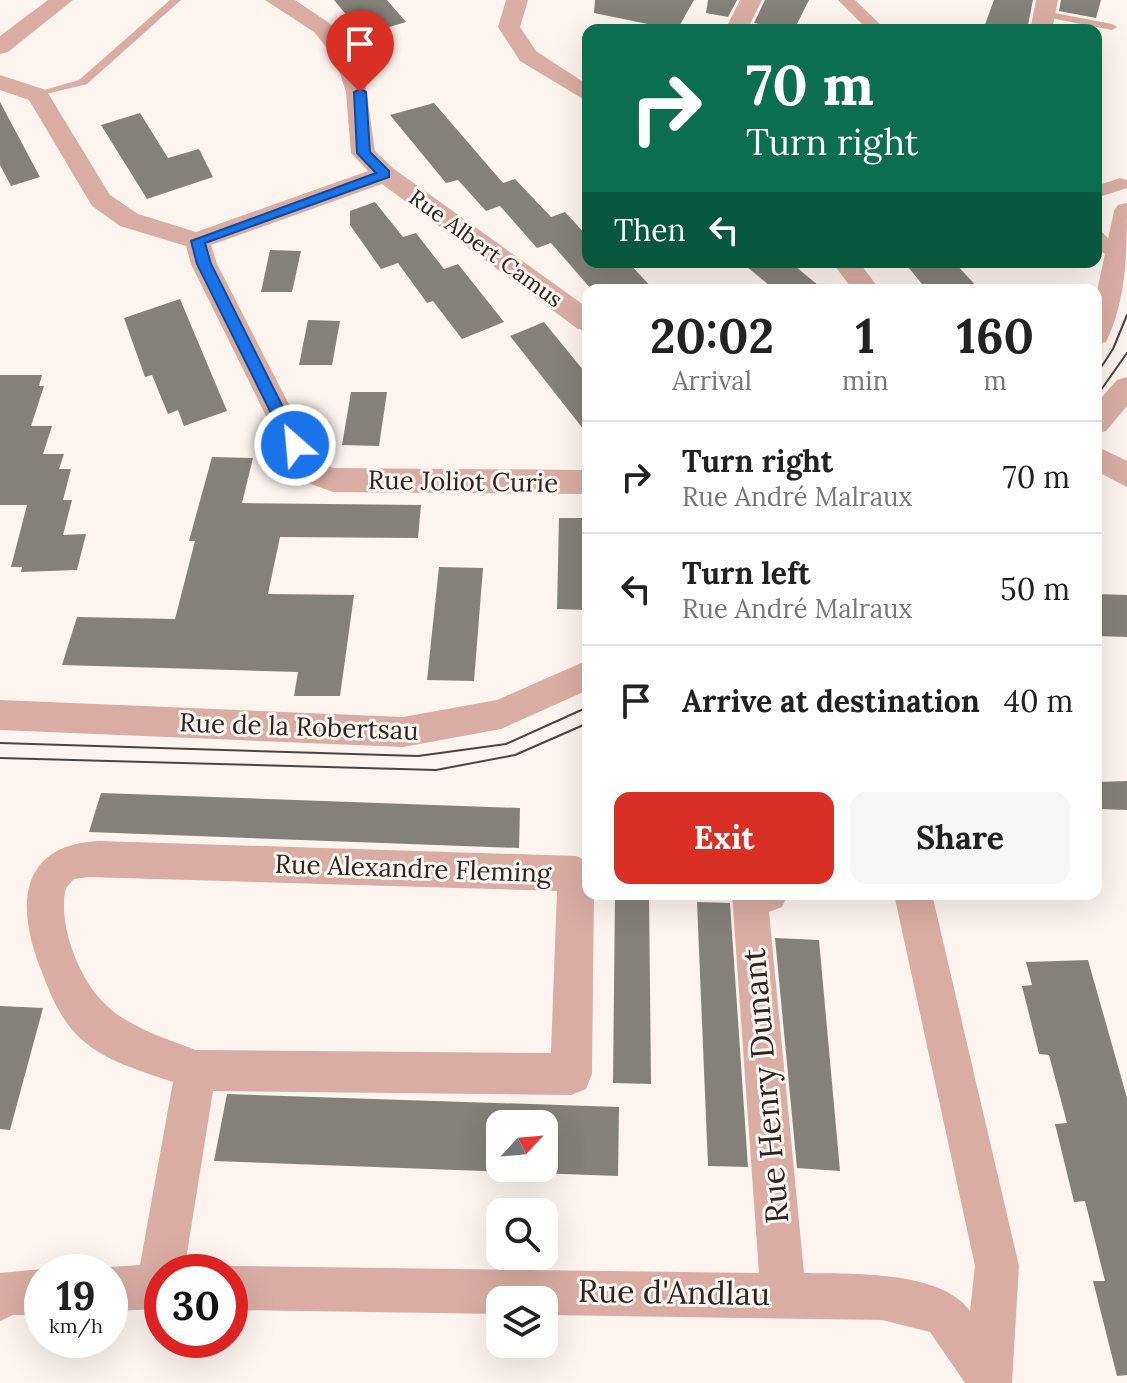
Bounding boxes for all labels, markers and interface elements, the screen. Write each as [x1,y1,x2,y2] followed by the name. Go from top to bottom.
[326,10,394,92] pin
[338,22,382,66] icon: arrive
[746,49,874,120] text: 70 m
[614,56,718,160] icon: right
[746,119,919,165] text: Turn right
[404,183,568,313] street label: Rue Albert Camus
[702,208,746,252] icon: left
[614,211,686,249] text: Then
[650,305,774,366] text: 20:02
[856,305,875,366] text: 1
[956,305,1034,366] text: 160
[672,364,752,397] text: Arrival
[842,364,888,397] text: min
[984,364,1007,397] text: m
[253,403,337,487] position arrow
[682,442,833,480] text: Turn right
[614,455,658,499] icon: right
[1003,458,1070,496] text: 70 m
[368,463,558,499] street label: Rue Joliot Curie
[682,480,912,513] text: Rue André Malraux
[682,554,810,592] text: Turn left
[614,567,658,611] icon: left
[1000,570,1070,608] text: 50 m
[682,592,912,625] text: Rue André Malraux
[614,679,658,723] icon: arrive
[682,682,980,720] text: Arrive at destination
[1004,682,1073,720] text: 40 m
[179,705,419,747] street label: Rue de la Robertsau
[614,792,834,884] button: Exit
[850,792,1070,884] button: Share
[274,847,552,889] street label: Rue Alexandre Fleming
[732,946,797,1225] street label: Rue Henry Dunant
[486,1110,558,1182] north arrow
[486,1110,558,1358] map controls
[486,1198,558,1270] button: search
[144,1254,248,1358] speed limit sign: 30
[56,1270,96,1321] text: 19
[578,1270,770,1314] street label: Rue d'Andlau
[486,1286,558,1358] button: layers
[49,1313,103,1338] text: km/h

